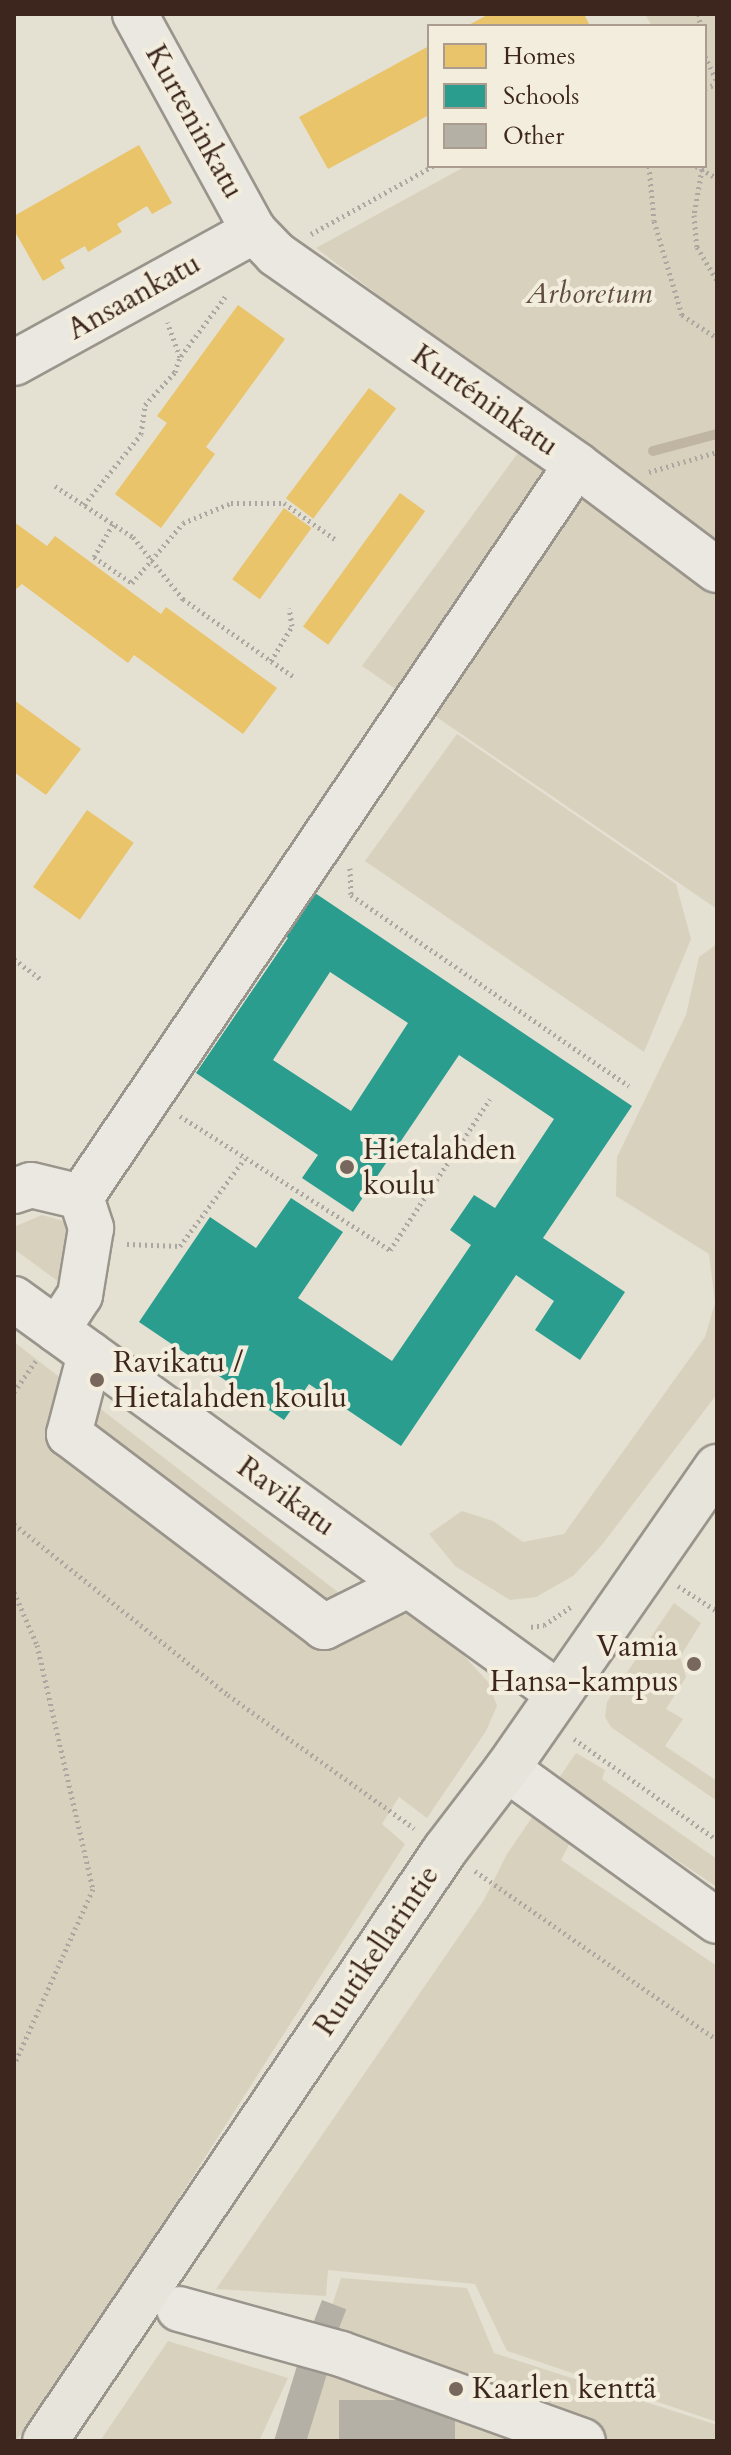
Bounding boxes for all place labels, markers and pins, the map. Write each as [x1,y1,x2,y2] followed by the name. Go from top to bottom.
[363,1132,516,1202] place label: Hietalahden koulu
[338,1158,356,1176] marker: Hietalahden koulu
[113,1345,347,1416] place label: Ravikatu / Hietalahden koulu
[88,1371,106,1389] marker: Ravikatu / Hietalahden koulu
[490,1629,678,1700] place label: Vamia Hansa-kampus
[685,1655,703,1673] marker: Vamia Hansa-kampus
[472,2371,656,2407] place label: Kaarlen kenttä
[447,2380,465,2398] marker: Kaarlen kenttä

